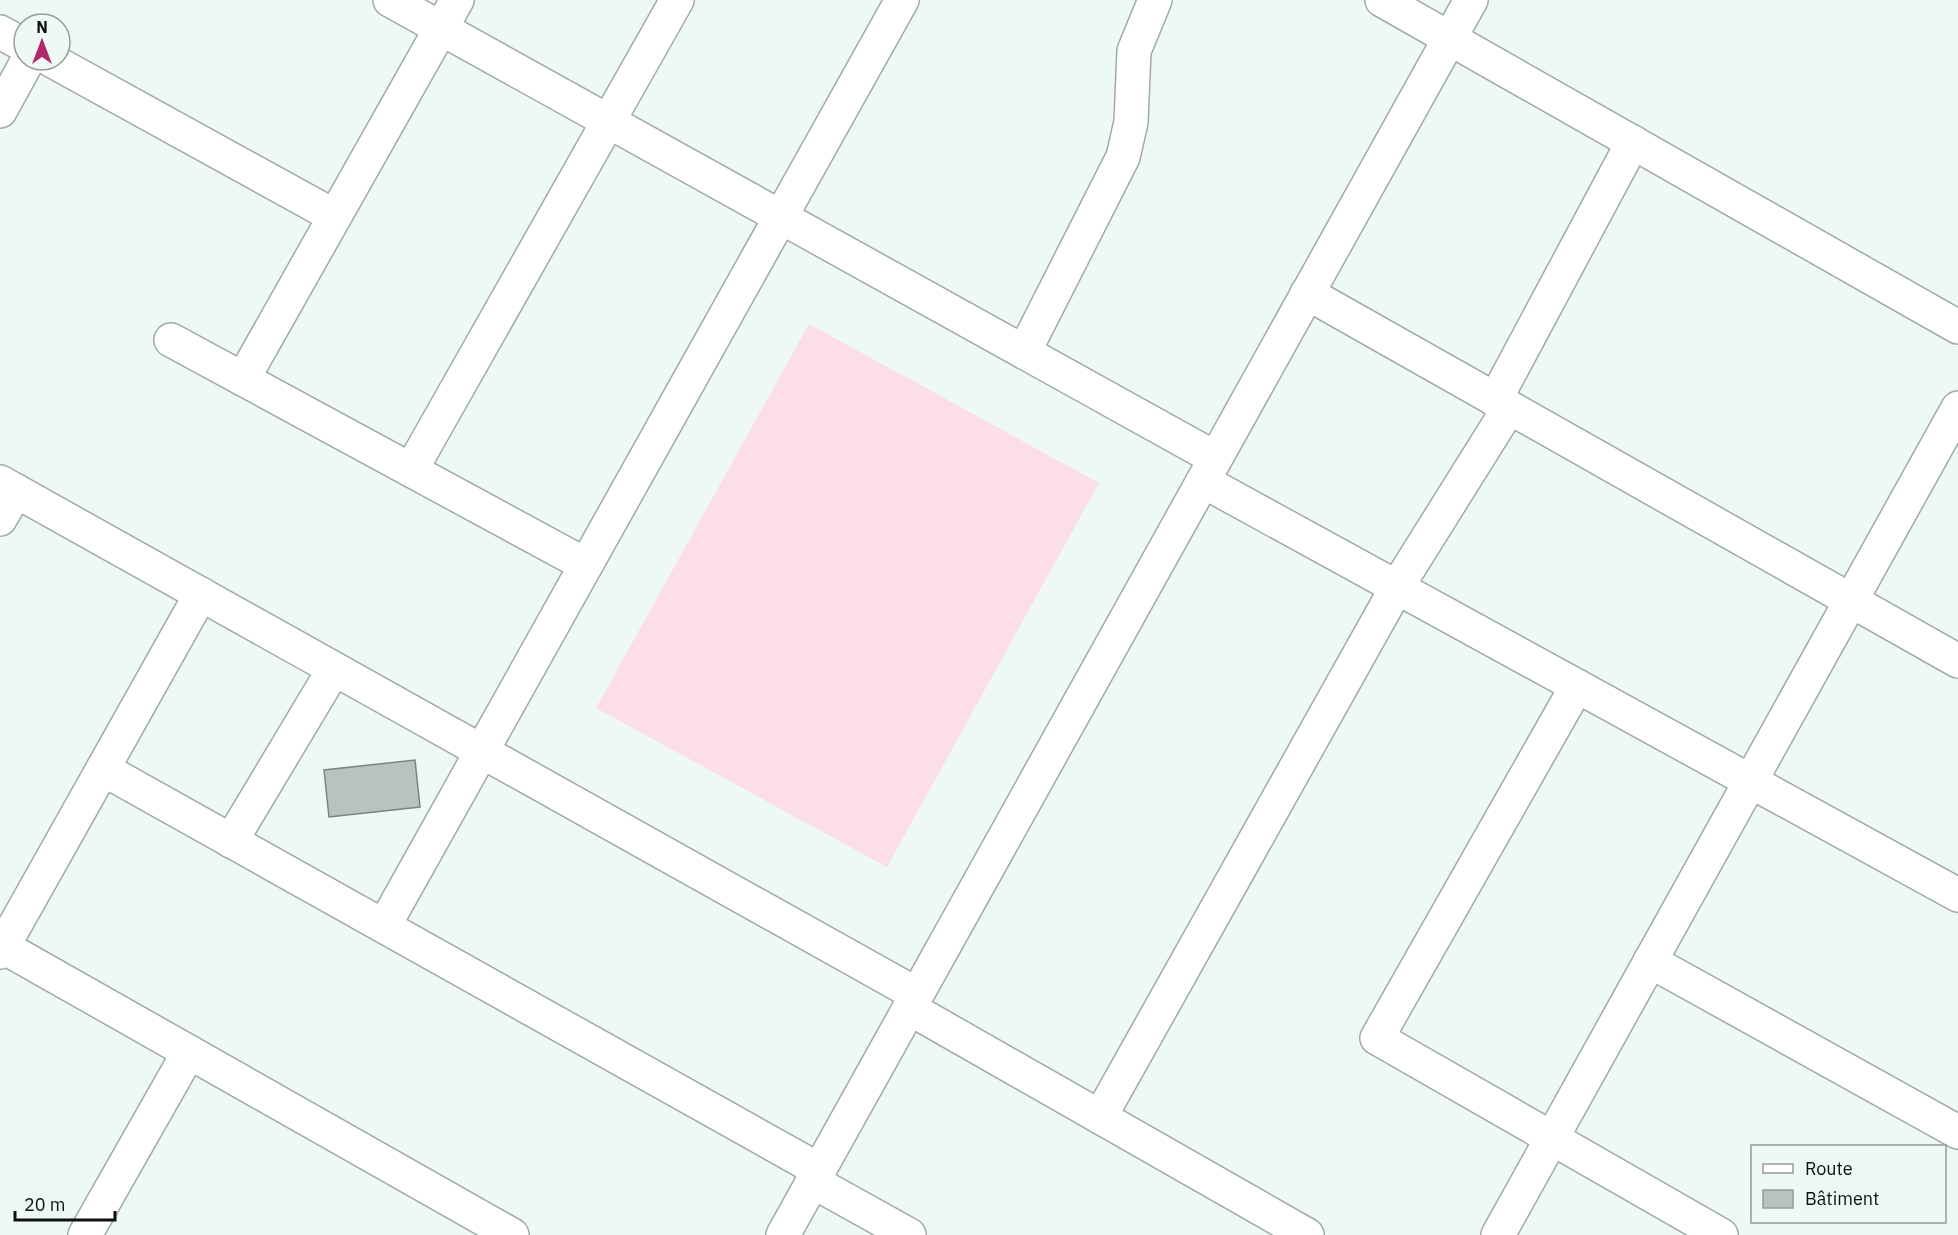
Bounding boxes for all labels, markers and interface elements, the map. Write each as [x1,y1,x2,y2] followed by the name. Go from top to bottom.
[12,12,72,72] north arrow
[36,17,48,37] text: N
[1751,1145,1946,1223] legend
[1805,1157,1853,1180] text: Route
[15,1184,116,1222] scale bar
[1805,1187,1879,1210] text: Bâtiment
[24,1193,66,1216] text: 20 m

